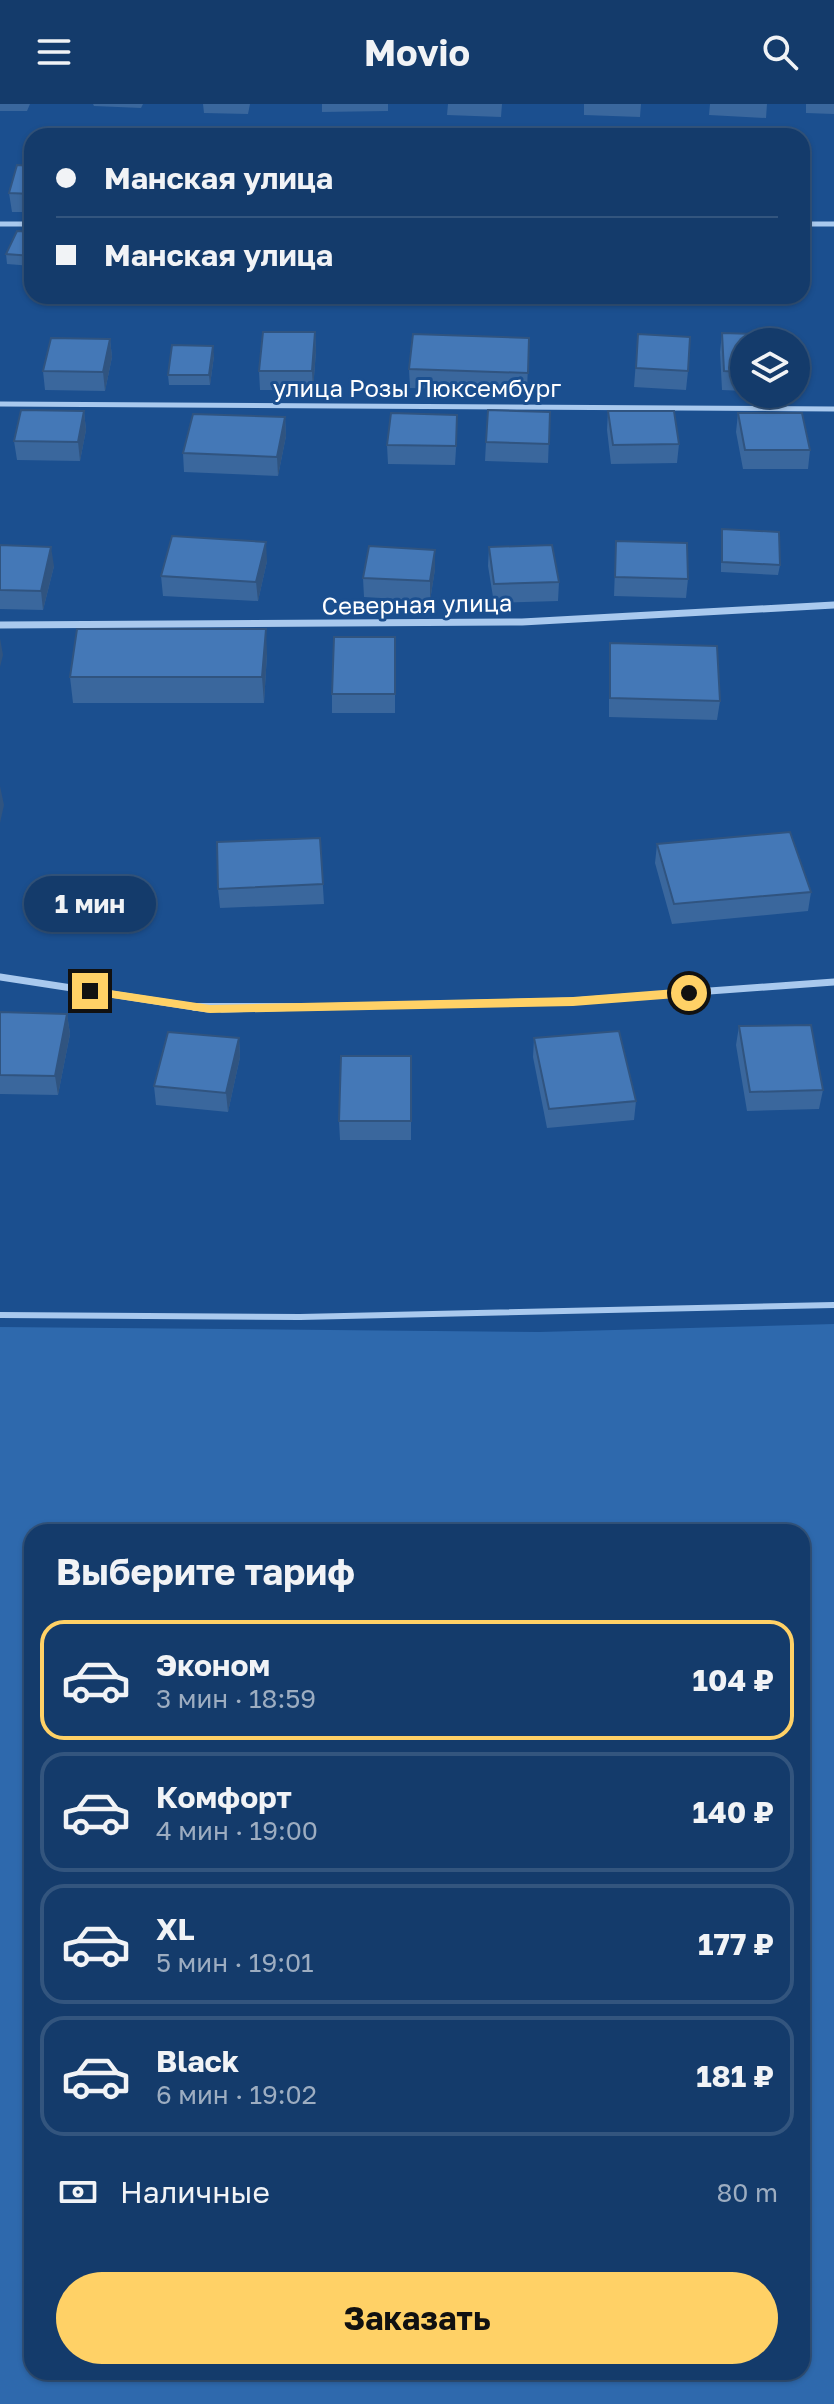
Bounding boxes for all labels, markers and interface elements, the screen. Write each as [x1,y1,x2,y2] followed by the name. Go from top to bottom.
[32,30,76,74] icon: menu
[758,30,802,74] icon: search
[364,31,470,74] text: Movio
[104,160,333,196] text: Манская улица
[104,237,333,273] text: Манская улица
[730,328,810,408] map controls
[730,328,810,408] button: layers
[273,373,561,402] street label: улица Розы Люксембург
[321,587,513,620] street label: Северная улица
[24,875,156,931] callout: 1 мин
[55,888,125,919] text: 1 мин
[72,973,108,1009] route end
[671,975,707,1011] route start
[56,1550,355,1593] text: Выберите тариф
[60,1644,132,1716] icon: car
[156,1647,270,1683] text: Эконом
[693,1662,774,1698] text: 104 ₽
[156,1683,316,1714] text: 3 мин · 18:59
[60,1776,132,1848] icon: car
[156,1779,292,1815] text: Комфорт
[693,1794,774,1830] text: 140 ₽
[156,1815,318,1846] text: 4 мин · 19:00
[60,1908,132,1980] icon: car
[156,1911,195,1947] text: XL
[698,1926,774,1962] text: 177 ₽
[156,1947,314,1978] text: 5 мин · 19:01
[60,2040,132,2112] icon: car
[156,2043,239,2079] text: Black
[696,2058,774,2094] text: 181 ₽
[156,2079,317,2110] text: 6 мин · 19:02
[56,2170,100,2214] icon: cash
[120,2174,270,2210] text: Наличные
[717,2177,778,2208] text: 80 m
[56,2272,778,2364] button: Заказать

